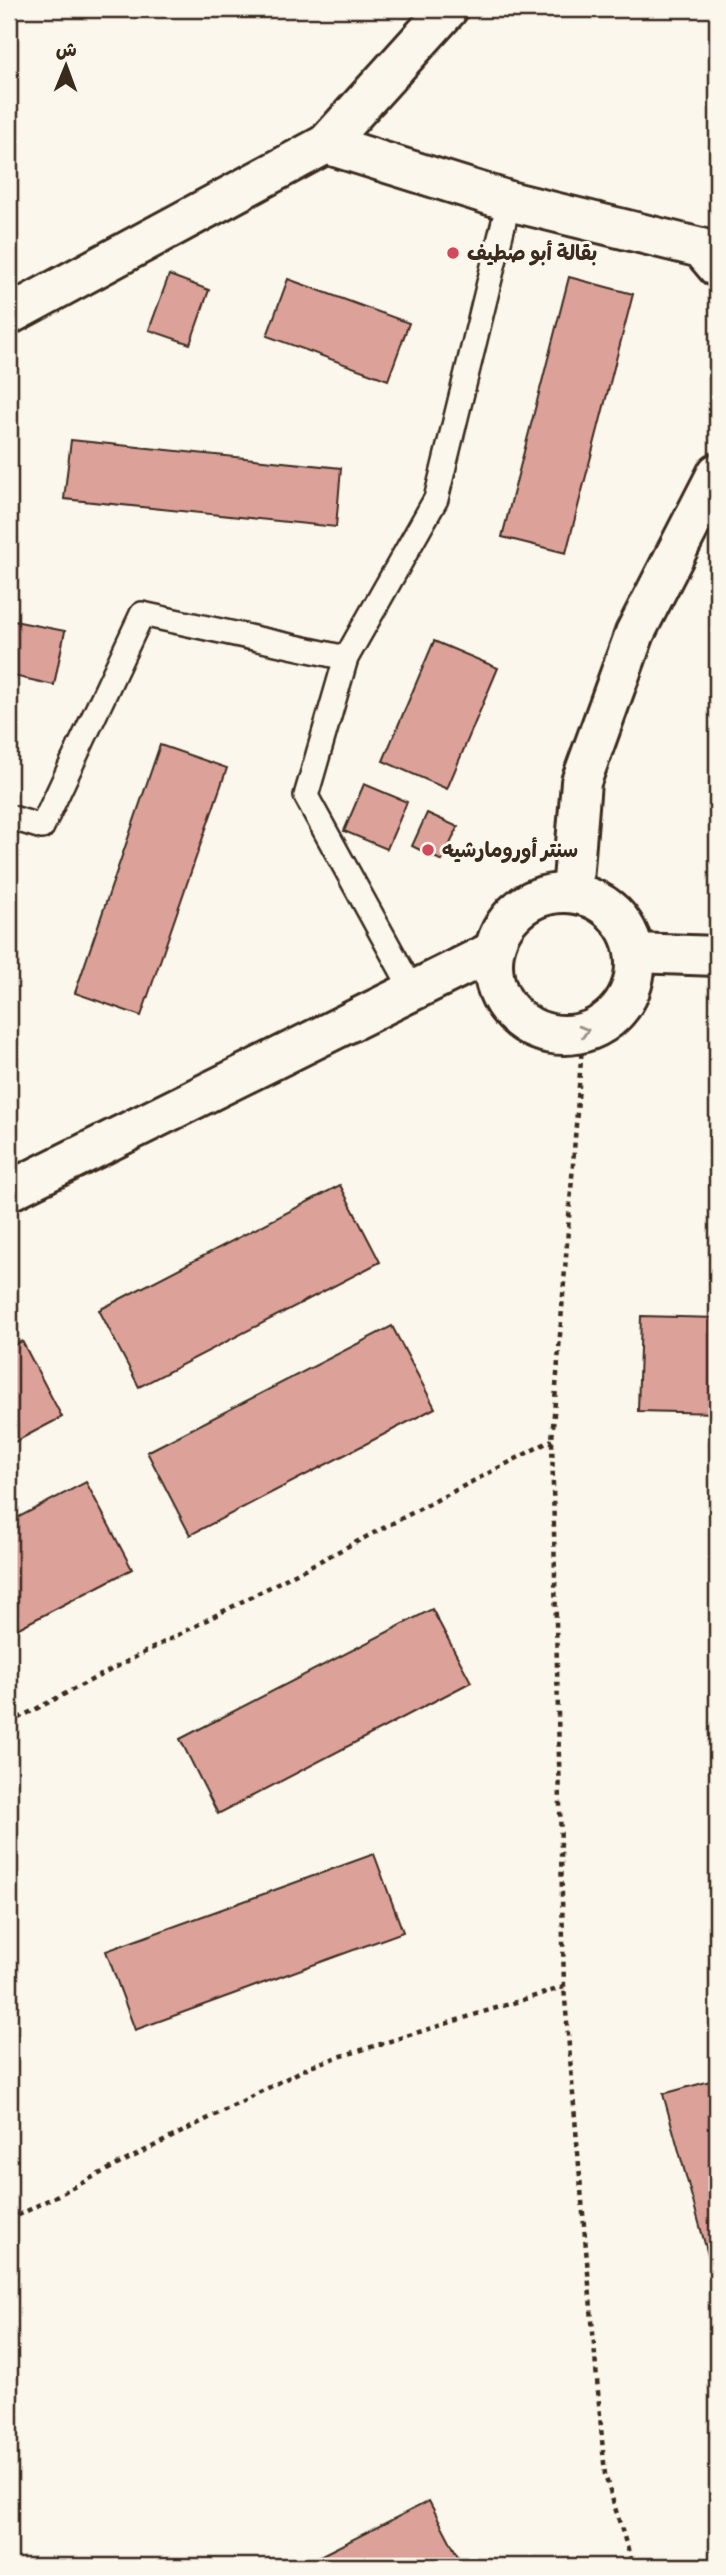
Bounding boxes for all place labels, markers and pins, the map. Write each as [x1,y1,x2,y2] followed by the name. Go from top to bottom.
[467,240,597,267] place label: بقالة أبو صطيف
[445,245,461,261] marker: بقالة أبو صطيف
[442,837,578,864] place label: سنتر أورومارشيه
[420,842,436,858] marker: سنتر أورومارشيه

